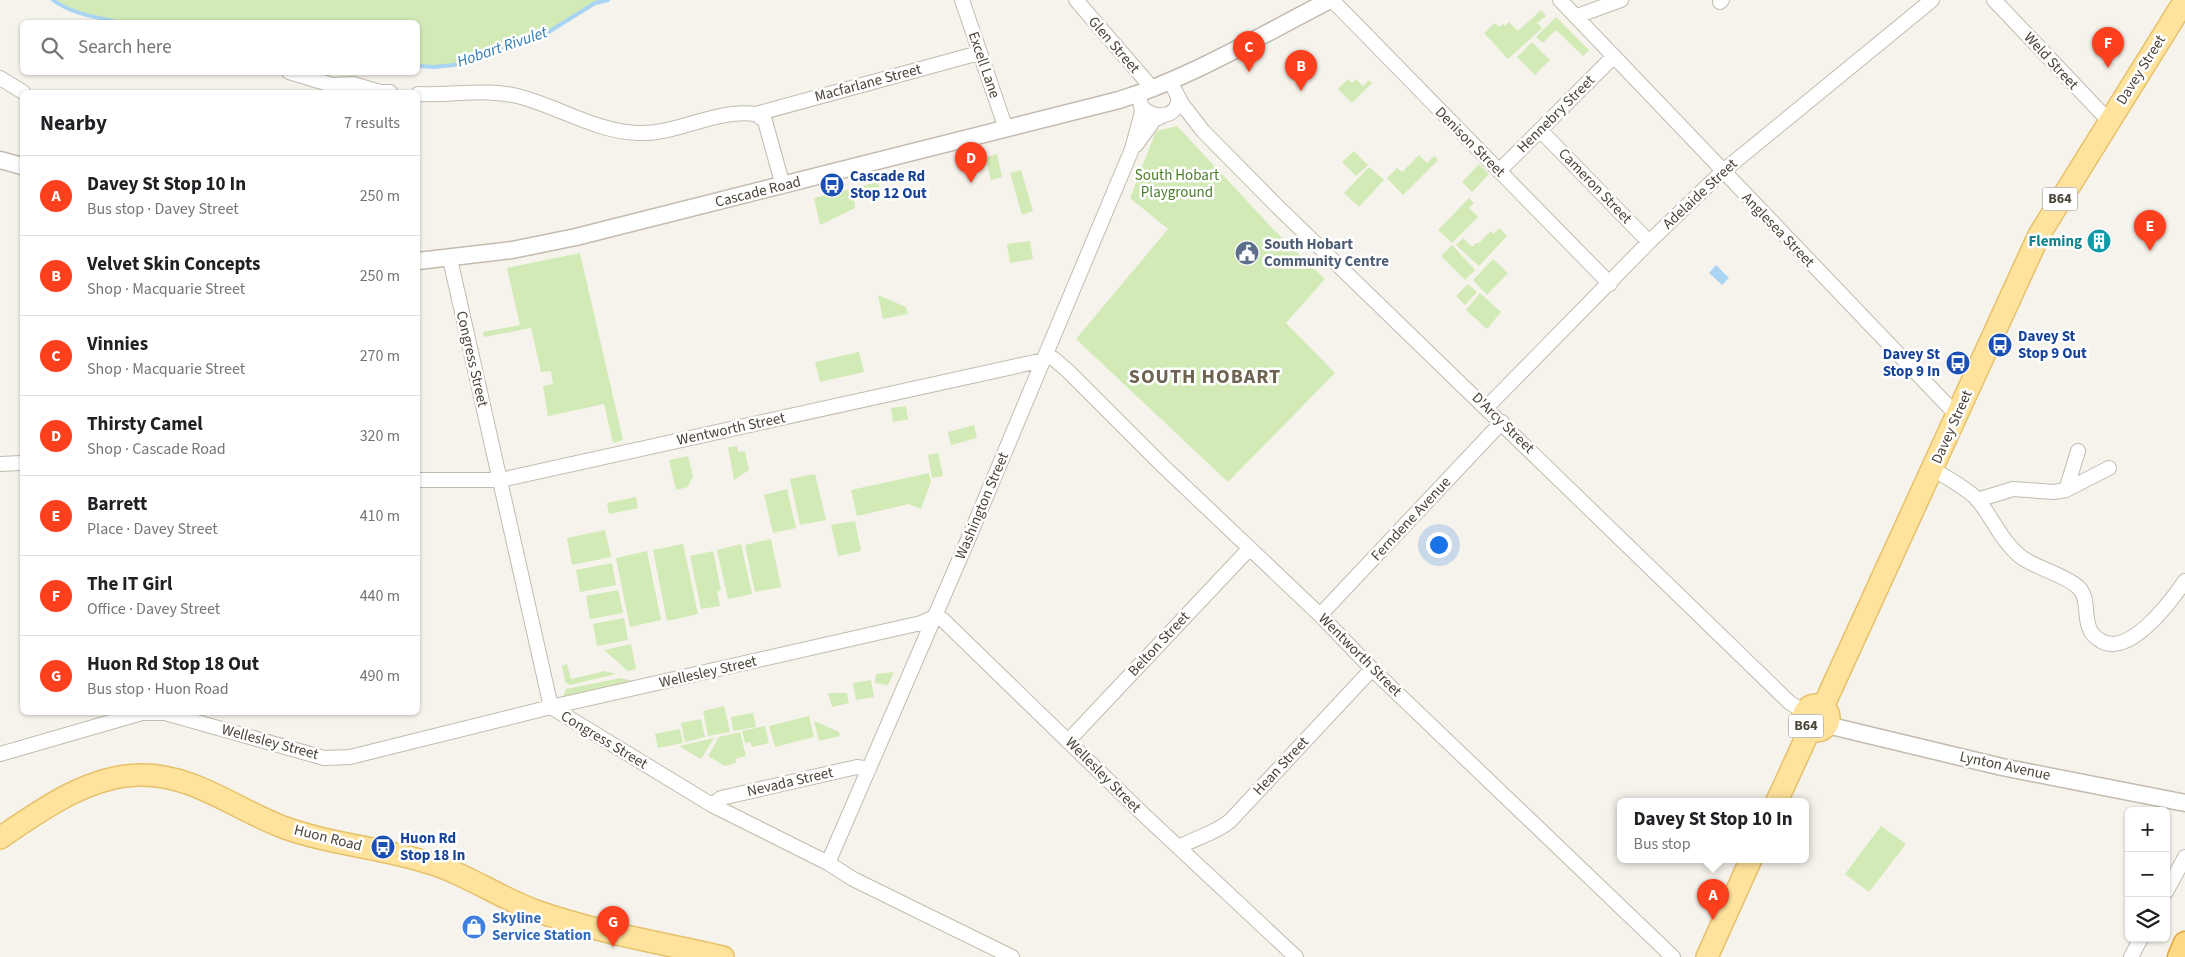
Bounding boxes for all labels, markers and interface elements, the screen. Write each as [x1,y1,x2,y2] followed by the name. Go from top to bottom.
[1083,12,1145,78] street label: Glen Street
[20,20,420,75] search box
[454,21,551,73] water label: Hobart Rivulet
[2092,27,2124,68] pin: F
[2019,28,2083,94] street label: Weld Street
[963,29,1005,101] street label: Excell Lane
[1233,31,1265,72] pin: C
[2111,31,2171,109] street label: Davey Street
[38,34,66,62] icon: search
[78,34,172,61] text: Search here
[1285,50,1317,91] pin: B
[812,59,924,107] street label: Macfarlane Street
[1512,70,1600,158] street label: Hennebry Street
[1430,102,1510,182] street label: Denison Street
[40,108,107,138] text: Nearby
[344,112,400,134] text: 7 results
[955,142,987,183] pin: D
[1553,143,1637,229] street label: Cameron Street
[1658,154,1742,234] street label: Adelaide Street
[1135,165,1219,203] park label: South Hobart Playground
[850,166,927,204] place label: Cascade Rd Stop 12 Out
[87,171,246,198] text: Davey St Stop 10 In
[713,171,803,213] street label: Cascade Road
[819,172,845,198] bus stop icon: Cascade Rd Stop 12 Out
[51,185,61,207] text: A
[360,185,400,207] text: 250 m
[1737,188,1819,272] street label: Anglesea Street
[2042,188,2078,210] road number: B64
[87,198,239,220] text: Bus stop · Davey Street
[2134,210,2166,251] pin: E
[2086,228,2112,254] building icon: Fleming
[2028,231,2082,252] place label: Fleming
[1264,234,1389,272] place label: South Hobart Community Centre
[1234,240,1260,266] public building icon: South Hobart Community Centre
[87,251,260,278] text: Velvet Skin Concepts
[51,265,61,287] text: B
[360,265,400,287] text: 250 m
[87,278,245,300] text: Shop · Macquarie Street
[451,309,493,409] street label: Congress Street
[2018,326,2087,364] place label: Davey St Stop 9 Out
[87,331,148,358] text: Vinnies
[1987,332,2013,358] bus stop icon: Davey St Stop 9 Out
[1883,344,1940,382] place label: Davey St Stop 9 In
[51,345,61,367] text: C
[360,345,400,367] text: 270 m
[1945,350,1971,376] bus stop icon: Davey St Stop 9 In
[87,358,245,380] text: Shop · Macquarie Street
[1129,363,1281,391] district label: SOUTH HOBART
[1926,387,1978,467] street label: Davey Street
[1467,388,1539,458] street label: D'Arcy Street
[675,407,787,451] street label: Wentworth Street
[87,411,203,438] text: Thirsty Camel
[51,425,61,447] text: D
[360,425,400,447] text: 320 m
[87,438,226,460] text: Shop · Cascade Road
[950,449,1014,563] street label: Washington Street
[1366,472,1456,566] street label: Ferndene Avenue
[87,491,147,518] text: Barrett
[52,505,60,527] text: E
[360,505,400,527] text: 410 m
[87,518,218,540] text: Place · Davey Street
[1426,532,1452,558] your location
[87,571,173,598] text: The IT Girl
[52,585,60,607] text: F
[360,585,400,607] text: 440 m
[87,598,220,620] text: Office · Davey Street
[1123,607,1195,681] street label: Belton Street
[1314,609,1406,701] street label: Wentworth Street
[87,651,259,678] text: Huon Rd Stop 18 Out
[657,651,759,693] street label: Wellesley Street
[51,665,61,687] text: G
[360,665,400,687] text: 490 m
[87,678,229,700] text: Bus stop · Huon Road
[557,706,651,774] street label: Congress Street
[1788,714,1824,738] road number: B64
[219,719,321,765] street label: Wellesley Street
[1060,732,1146,818] street label: Wellesley Street
[1248,732,1314,800] street label: Hean Street
[1958,746,2052,786] street label: Lynton Avenue
[745,762,835,802] street label: Nevada Street
[1617,798,1809,863] popup
[1633,806,1793,833] text: Davey St Stop 10 In
[2125,807,2170,942] map controls
[2125,807,2170,852] button: +
[292,819,364,857] street label: Huon Road
[400,828,465,866] place label: Huon Rd Stop 18 In
[1633,833,1691,855] text: Bus stop
[370,834,396,860] bus stop icon: Huon Rd Stop 18 In
[2125,852,2170,897] button: −
[1697,879,1729,920] pin: A
[2125,897,2170,942] button: layers
[597,906,629,947] pin: G
[492,908,591,946] place label: Skyline Service Station
[461,914,487,940] shop icon: Skyline Service Station

